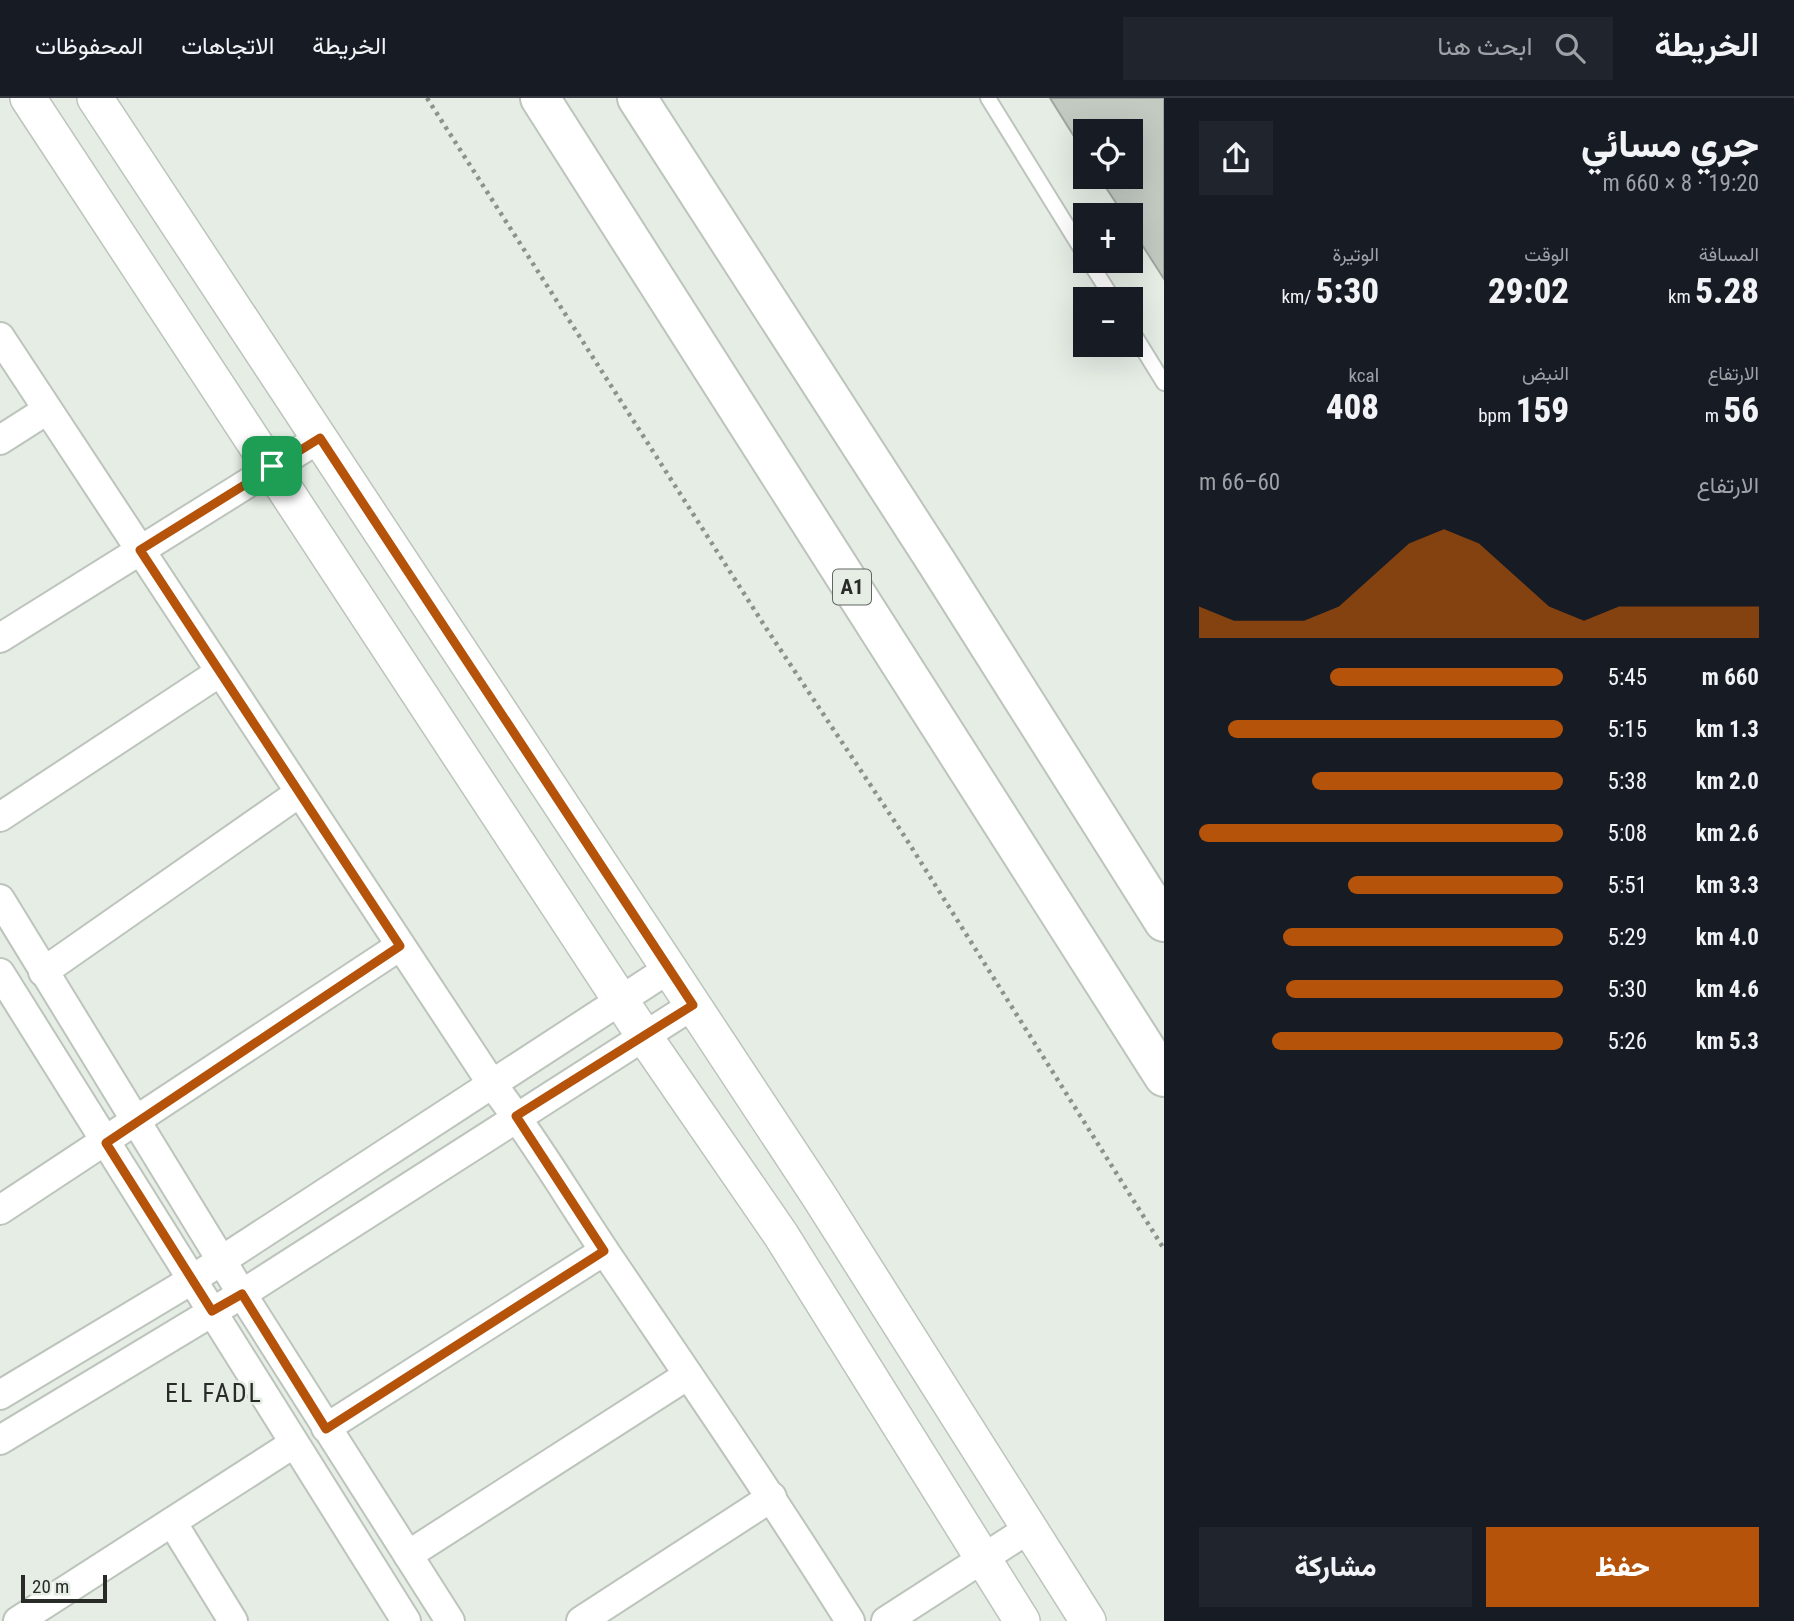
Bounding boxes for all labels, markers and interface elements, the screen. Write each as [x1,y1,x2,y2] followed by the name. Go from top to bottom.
[1123,17,1613,80] search box
[1655,25,1759,64] text: الخريطة
[1551,29,1589,67] icon: search
[1437,31,1533,61] text: ابحث هنا
[35,32,143,60] text: المحفوظات
[181,32,274,60] text: الاتجاهات
[312,32,387,60] text: الخريطة
[1073,119,1143,357] map controls
[1073,119,1143,189] button: locate
[1199,121,1273,195] button: share
[1581,122,1759,166] text: جري مسائي
[1603,170,1759,197] text: 19:20 · 8 × 660 m
[1073,203,1143,273] button: +
[1333,243,1379,266] text: الوتيرة
[1524,243,1569,266] text: الوقت
[1699,243,1759,266] text: المسافة
[1316,271,1379,312] text: 5:30
[1488,271,1569,312] text: 29:02
[1695,271,1759,312] text: 5.28
[1281,285,1316,308] text: /km
[1668,285,1695,308] text: km
[1073,287,1143,357] button: −
[1522,362,1569,385] text: النبض
[1707,362,1759,385] text: الارتفاع
[1348,364,1379,387] text: kcal
[1326,387,1379,428] text: 408
[1516,390,1569,431] text: 159
[1723,390,1759,431] text: 56
[1478,404,1516,427] text: bpm
[1705,404,1723,427] text: m
[242,436,302,496] pin
[253,447,291,485] icon: arrive
[1199,469,1280,496] text: 60–66 m
[1697,472,1759,499] text: الارتفاع
[833,570,871,604] road number: A1
[1608,664,1647,691] text: 5:45
[1702,664,1759,691] text: 660 m
[1608,716,1647,743] text: 5:15
[1696,716,1759,743] text: 1.3 km
[1608,768,1647,795] text: 5:38
[1696,768,1759,795] text: 2.0 km
[1608,820,1647,847] text: 5:08
[1696,820,1759,847] text: 2.6 km
[1608,872,1647,899] text: 5:51
[1696,872,1759,899] text: 3.3 km
[1608,924,1647,951] text: 5:29
[1696,924,1759,951] text: 4.0 km
[1608,976,1647,1003] text: 5:30
[1696,976,1759,1003] text: 4.6 km
[1608,1028,1647,1055] text: 5:26
[1696,1028,1759,1055] text: 5.3 km
[165,1378,263,1408] district label: EL FADL
[1199,1527,1472,1607] button: مشاركة
[1486,1527,1759,1607] button: حفظ
[21,1572,107,1604] scale bar
[32,1575,69,1598] text: 20 m

